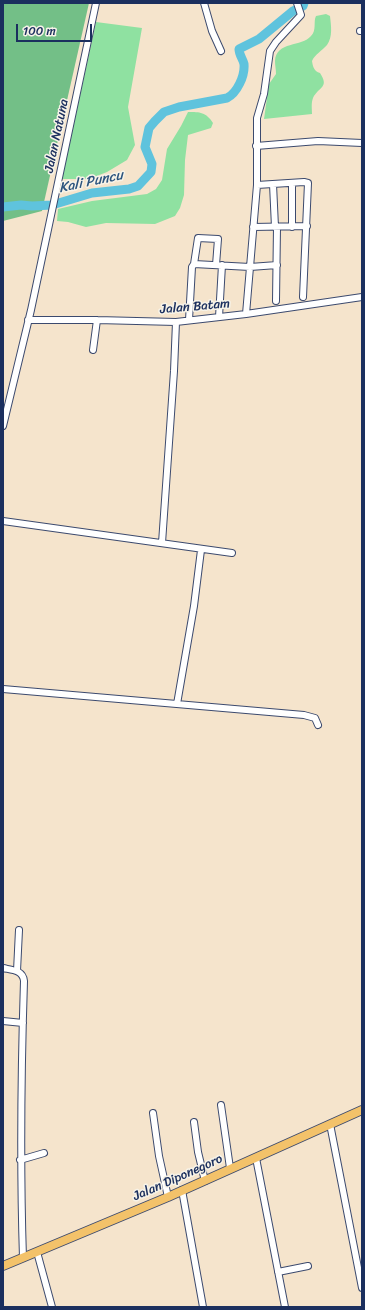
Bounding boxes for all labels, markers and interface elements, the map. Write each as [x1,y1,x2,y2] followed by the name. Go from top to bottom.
[18,16,94,42] scale bar
[23,20,56,42] text: 100 m
[42,98,72,174] street label: Jalan Natuna
[57,167,125,197] water label: Kali Puncu
[159,296,231,318] street label: Jalan Batam
[131,1151,225,1205] street label: Jalan Diponegoro

